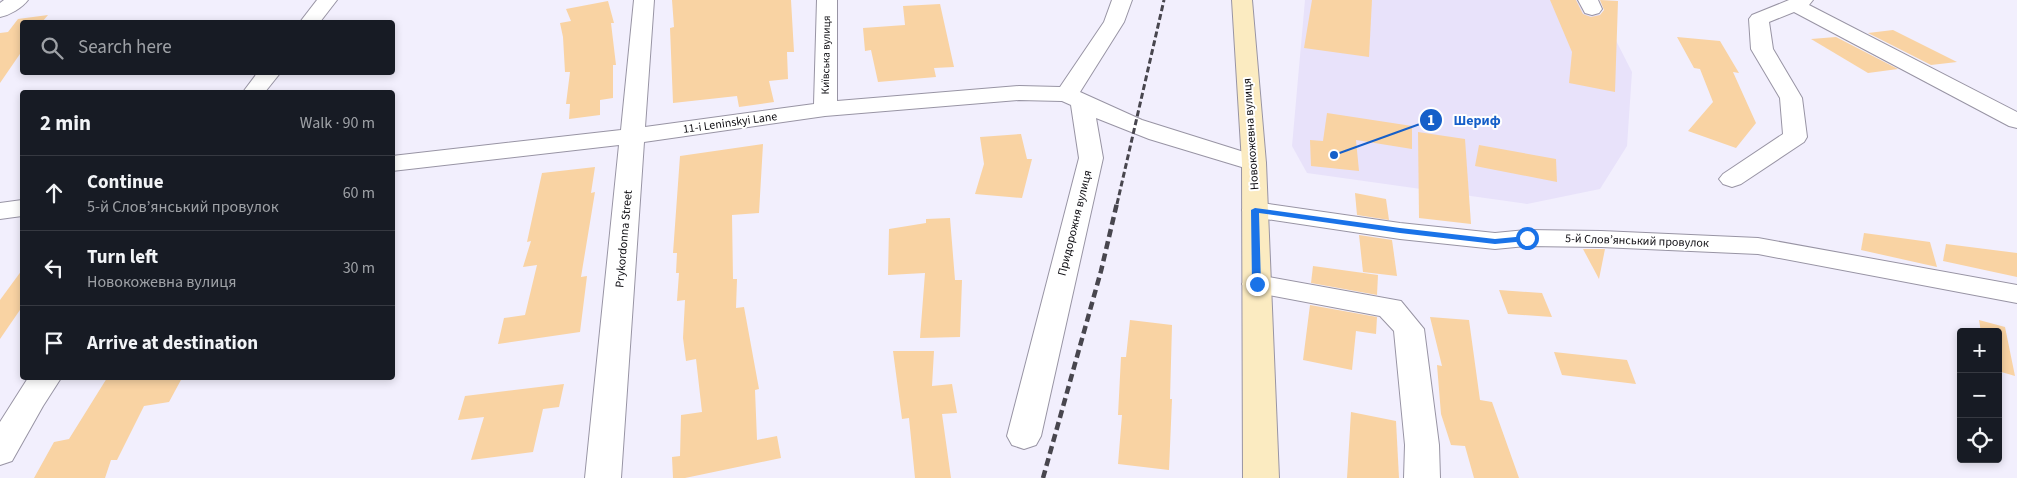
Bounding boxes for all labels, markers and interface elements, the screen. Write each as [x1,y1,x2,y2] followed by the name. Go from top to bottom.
[818,15,834,95] street label: Київська вулиця
[20,20,395,75] search box
[38,34,66,62] icon: search
[78,34,172,61] text: Search here
[1239,78,1263,190] street label: Новокожевна вулиця
[1418,106,1511,135] callout: Шериф
[40,108,91,138] text: 2 min
[682,108,778,138] street label: 11-i Leninskyi Lane
[1427,110,1435,131] text: 1
[1453,111,1501,131] text: Шериф
[300,112,375,134] text: Walk · 90 m
[1054,168,1096,278] street label: Придорожня вулиця
[87,169,164,196] text: Continue
[40,179,68,207] icon: ahead
[343,182,375,204] text: 60 m
[611,189,637,289] street label: Prykordonna Street
[87,196,279,218] text: 5-й Слов’янський провулок
[1516,227,1539,250] route start
[1565,230,1709,252] street label: 5-й Слов’янський провулок
[87,244,158,271] text: Turn left
[40,254,68,282] icon: left
[343,257,375,279] text: 30 m
[87,271,236,293] text: Новокожевна вулиця
[1246,273,1269,296] route end
[1957,328,2002,463] map controls
[1957,328,2002,373] button: +
[40,329,68,357] icon: arrive
[87,330,258,357] text: Arrive at destination
[1957,373,2002,418] button: −
[1957,418,2002,463] button: locate

